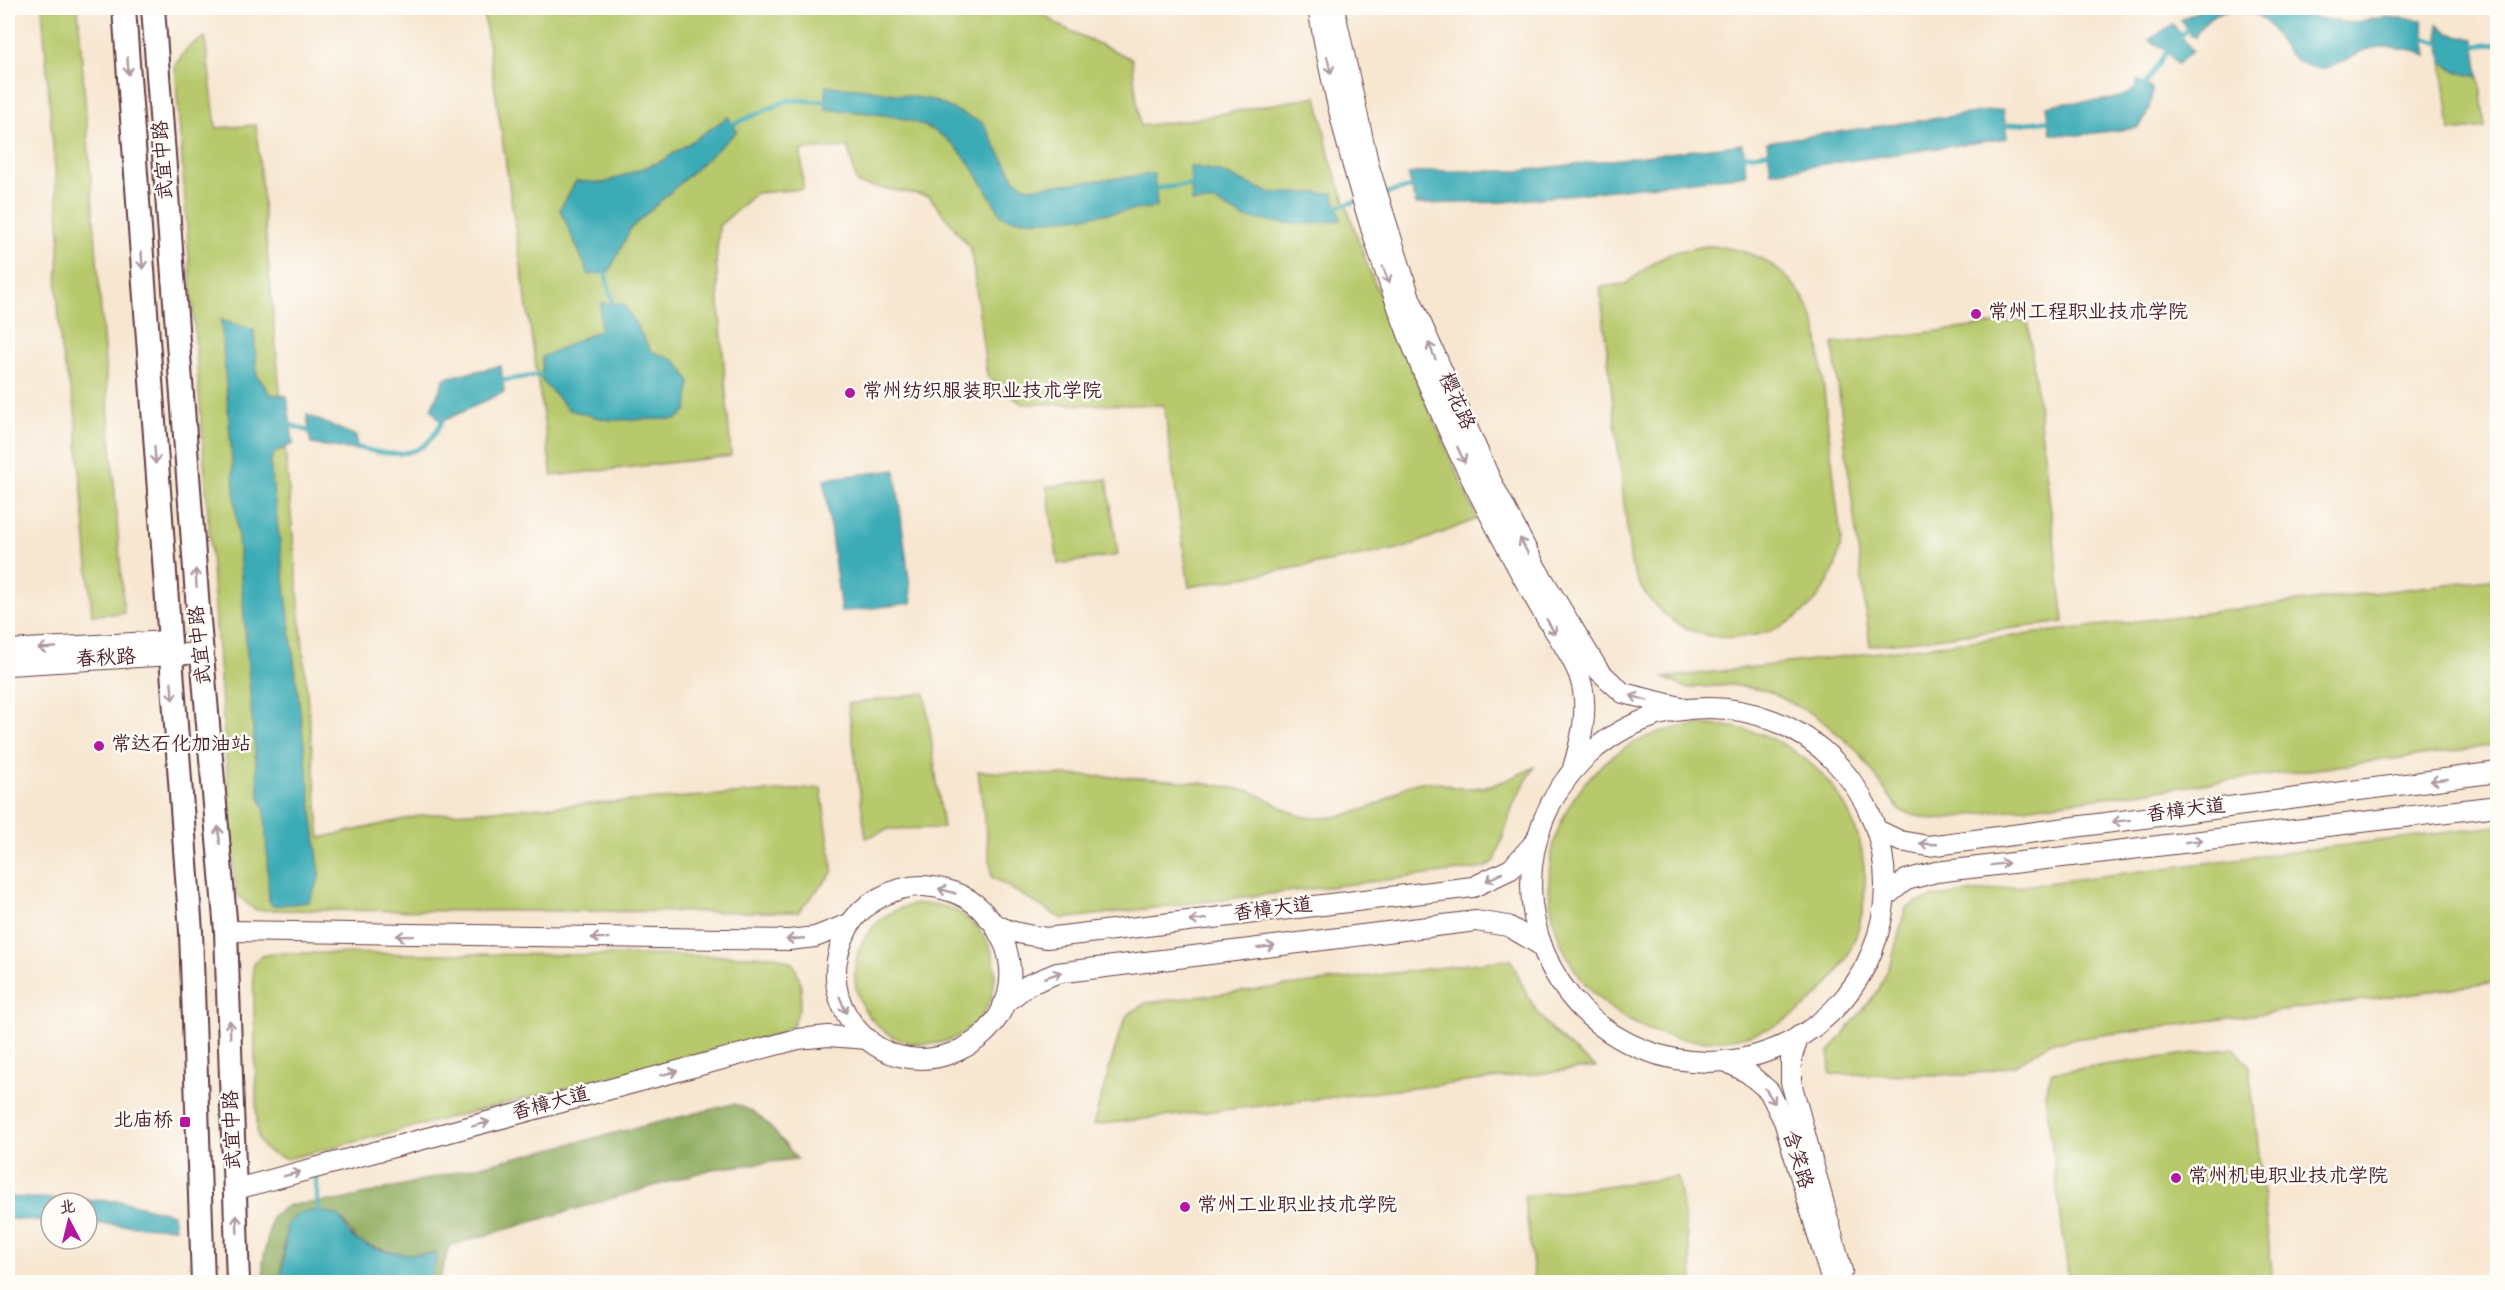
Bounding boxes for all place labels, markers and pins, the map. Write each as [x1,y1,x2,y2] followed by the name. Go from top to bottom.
[1988,300,2188,328] place label: 常州工程职业技术学院
[1969,307,1983,321] marker: 常州工程职业技术学院
[862,379,1102,407] place label: 常州纺织服装职业技术学院
[843,386,857,400] marker: 常州纺织服装职业技术学院
[111,732,251,760] place label: 常达石化加油站
[92,739,106,753] marker: 常达石化加油站
[113,1108,173,1136] place label: 北庙桥
[178,1115,192,1129] marker: 北庙桥
[2188,1164,2388,1192] place label: 常州机电职业技术学院
[2169,1171,2183,1185] marker: 常州机电职业技术学院
[1197,1193,1397,1221] place label: 常州工业职业技术学院
[1178,1200,1192,1214] marker: 常州工业职业技术学院

